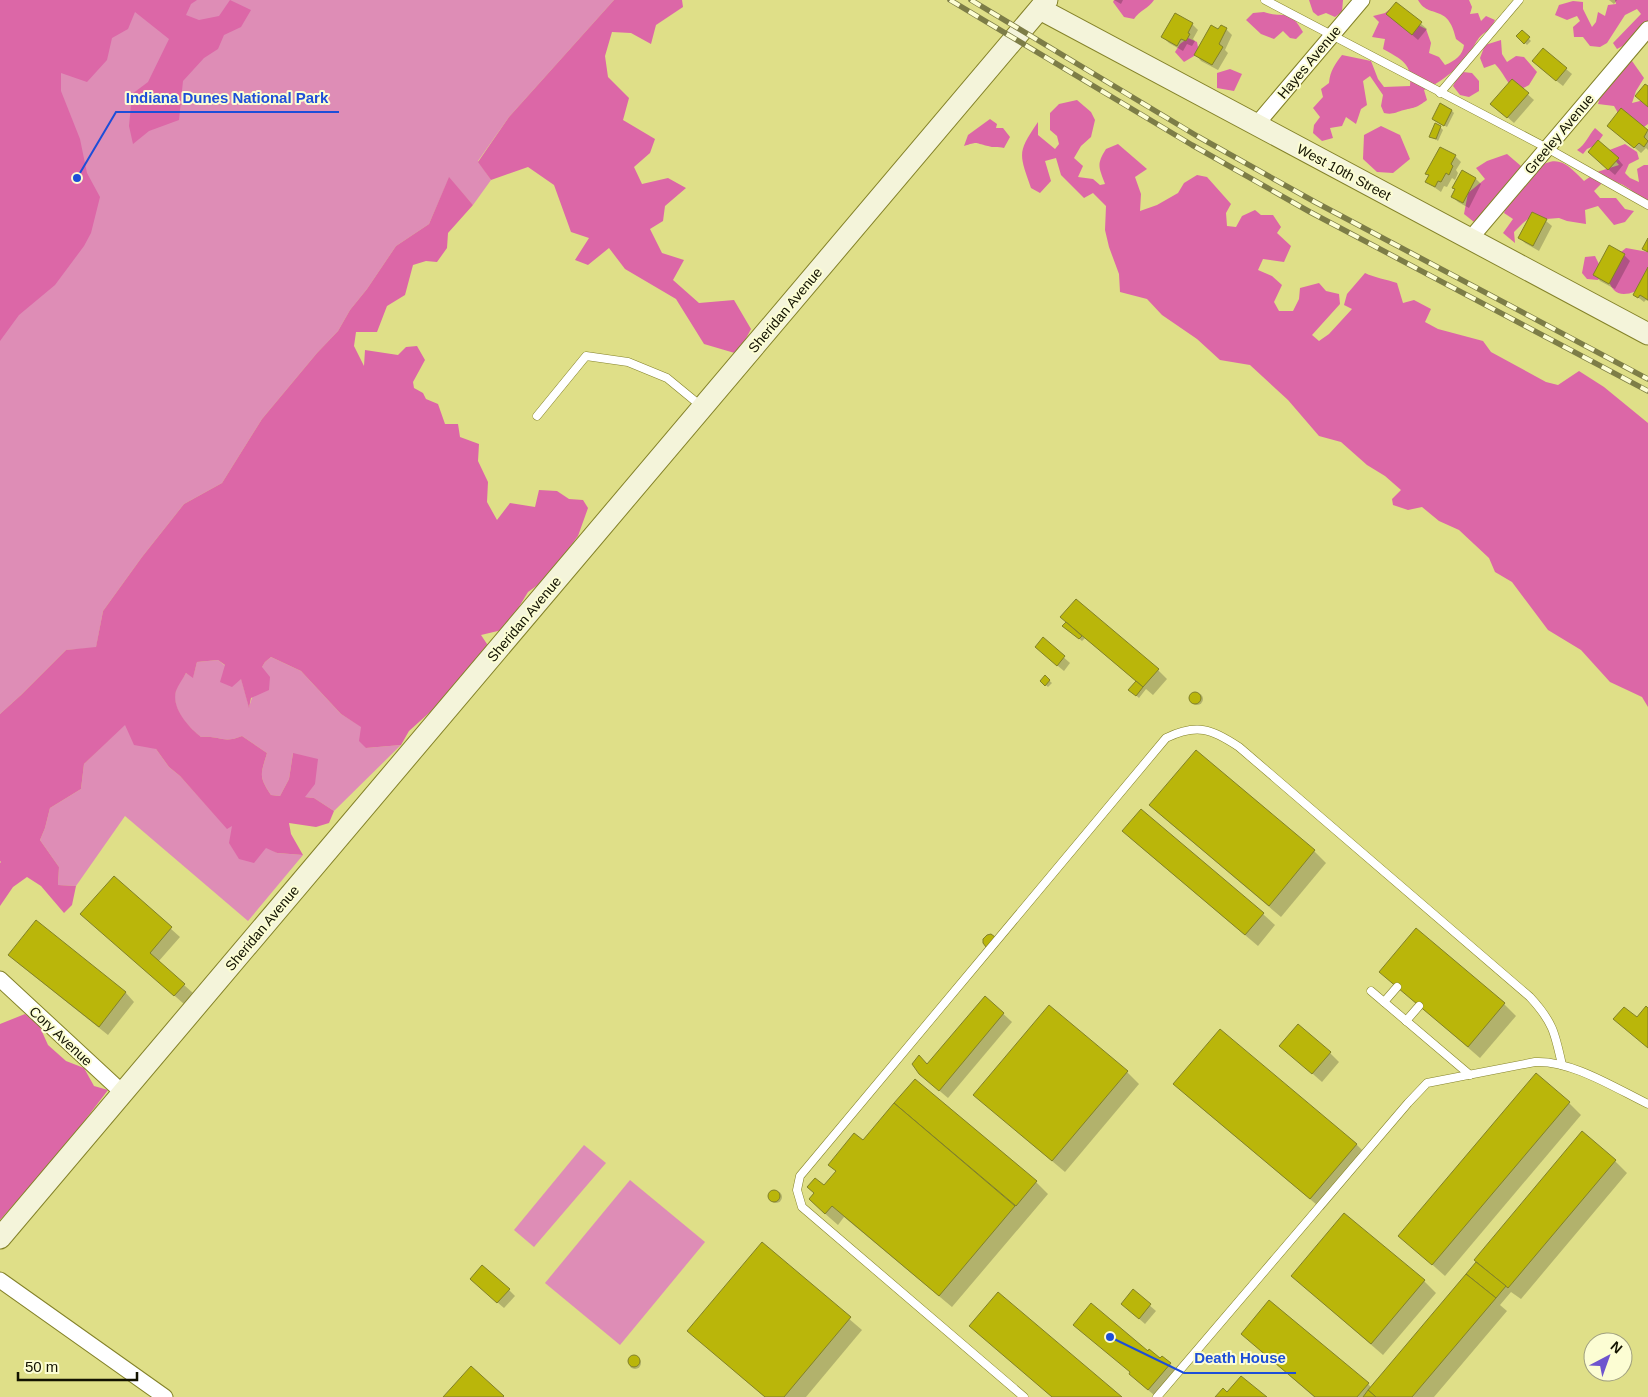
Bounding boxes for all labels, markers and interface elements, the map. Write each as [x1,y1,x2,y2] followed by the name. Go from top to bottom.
[1274,22,1344,102] street label: Hayes Avenue
[116,82,339,112] callout: Indiana Dunes National Park
[126,89,329,106] text: Indiana Dunes National Park
[1521,91,1597,177] street label: Greeley Avenue
[1294,141,1394,204] street label: West 10th Street
[745,264,825,356] street label: Sheridan Avenue
[484,573,564,665] street label: Sheridan Avenue
[222,882,302,974] street label: Sheridan Avenue
[26,1003,96,1069] street label: Cory Avenue
[1583,1332,1633,1382] north arrow
[1607,1338,1626,1357] text: N
[1184,1343,1296,1373] callout: Death House
[1194,1349,1286,1366] text: Death House
[18,1350,136,1382] scale bar
[25,1358,58,1375] text: 50 m

